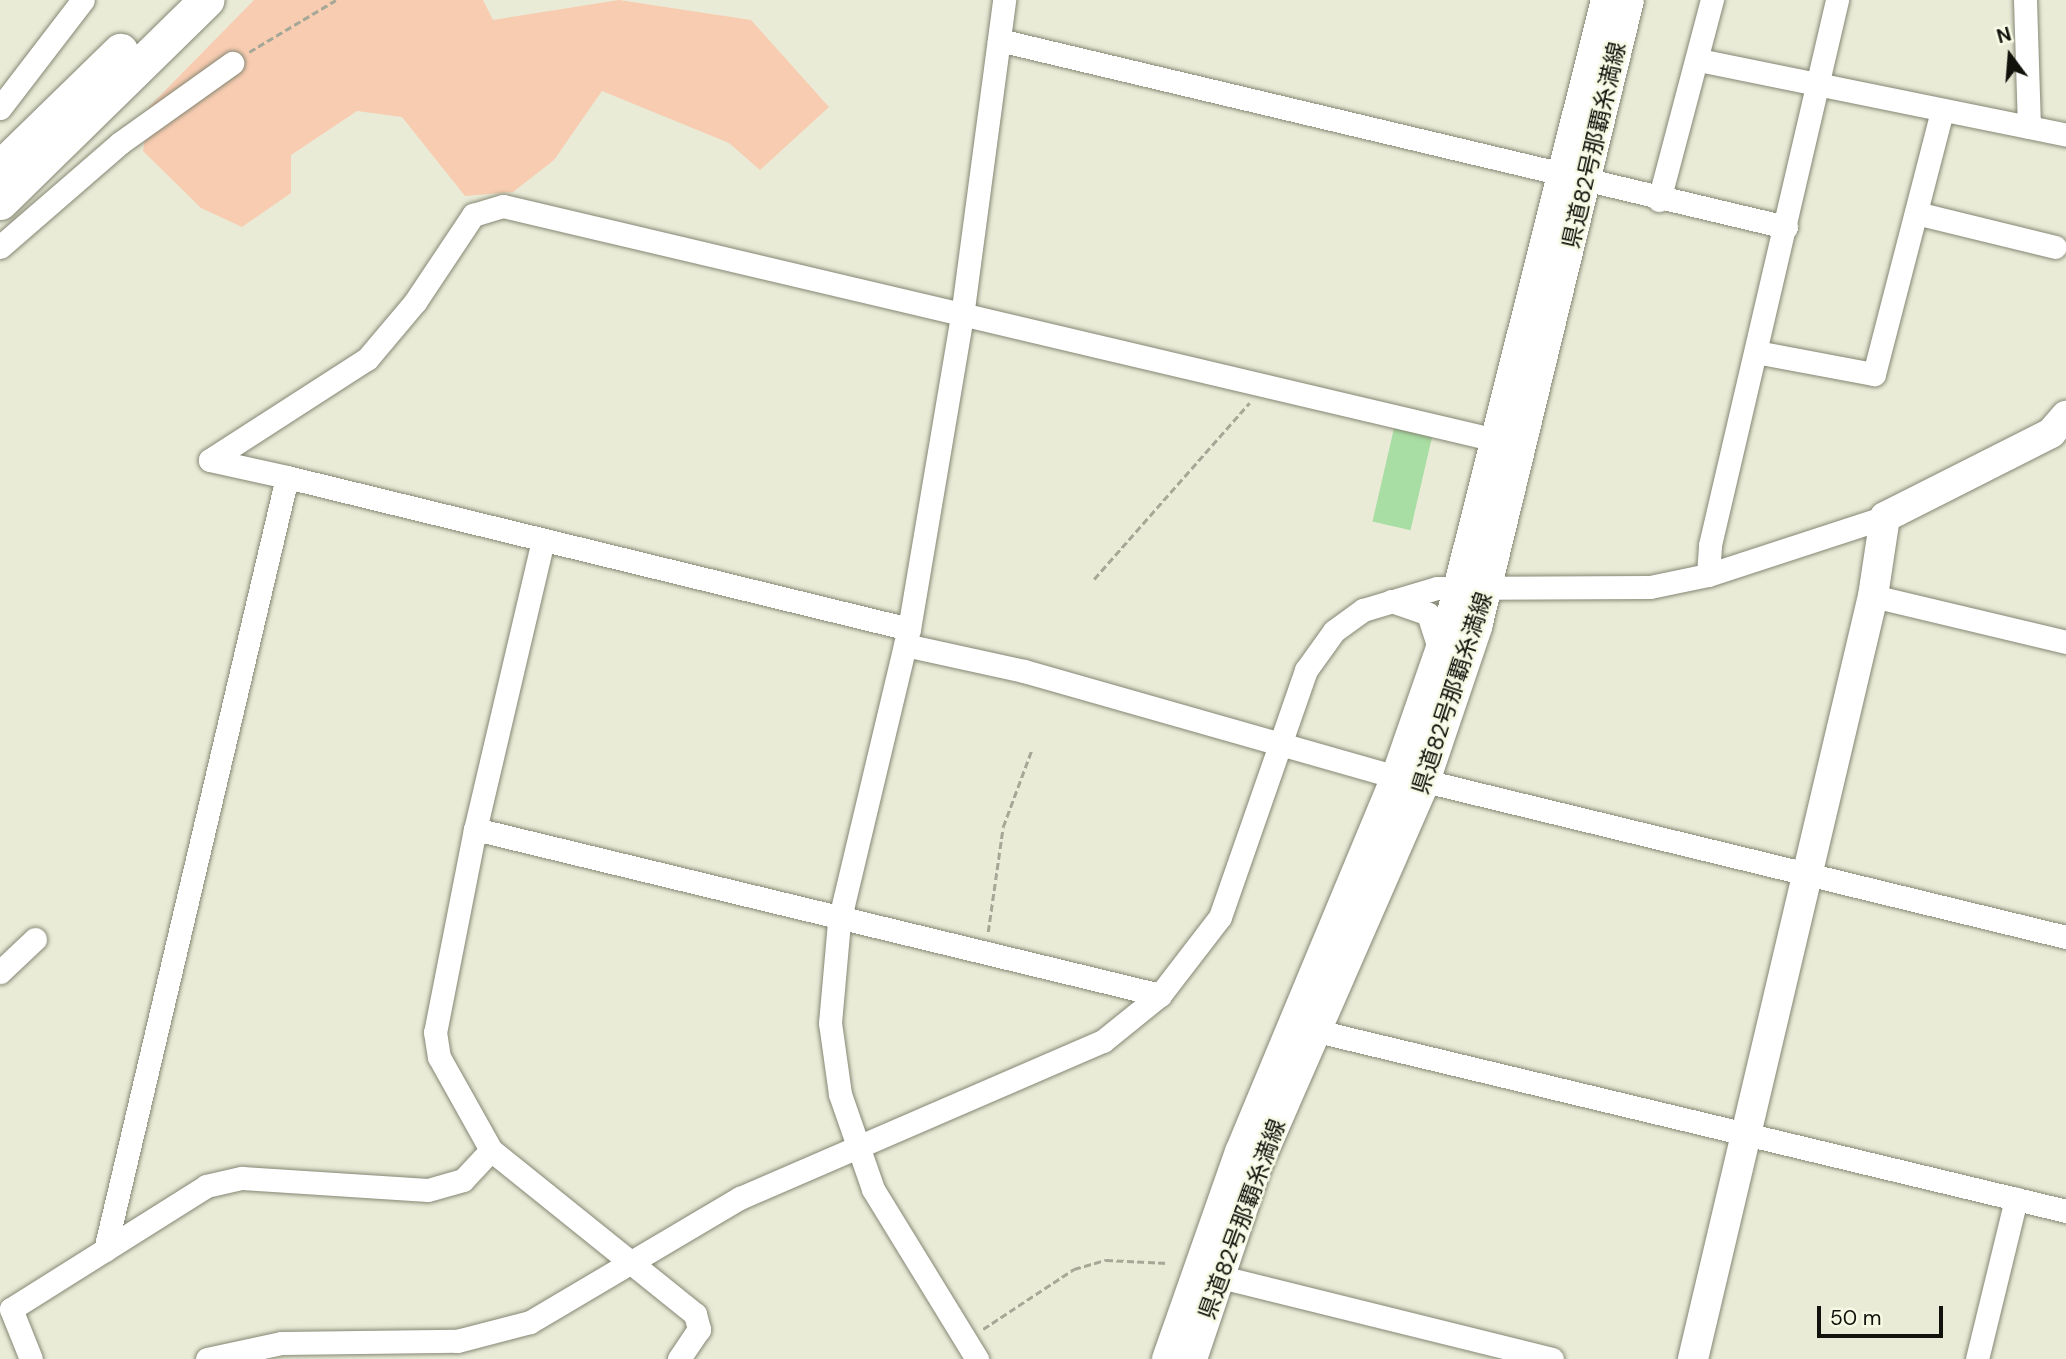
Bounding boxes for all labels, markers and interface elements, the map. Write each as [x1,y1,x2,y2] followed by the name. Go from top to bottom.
[1975,21,2045,91] north arrow
[1994,21,2014,49] text: N
[1557,39,1631,251] street label: 県道82号那覇糸満線
[1406,588,1498,798] street label: 県道82号那覇糸満線
[1193,1115,1291,1323] street label: 県道82号那覇糸満線
[1821,1292,1947,1336] scale bar
[1830,1304,1881,1332] text: 50 m

